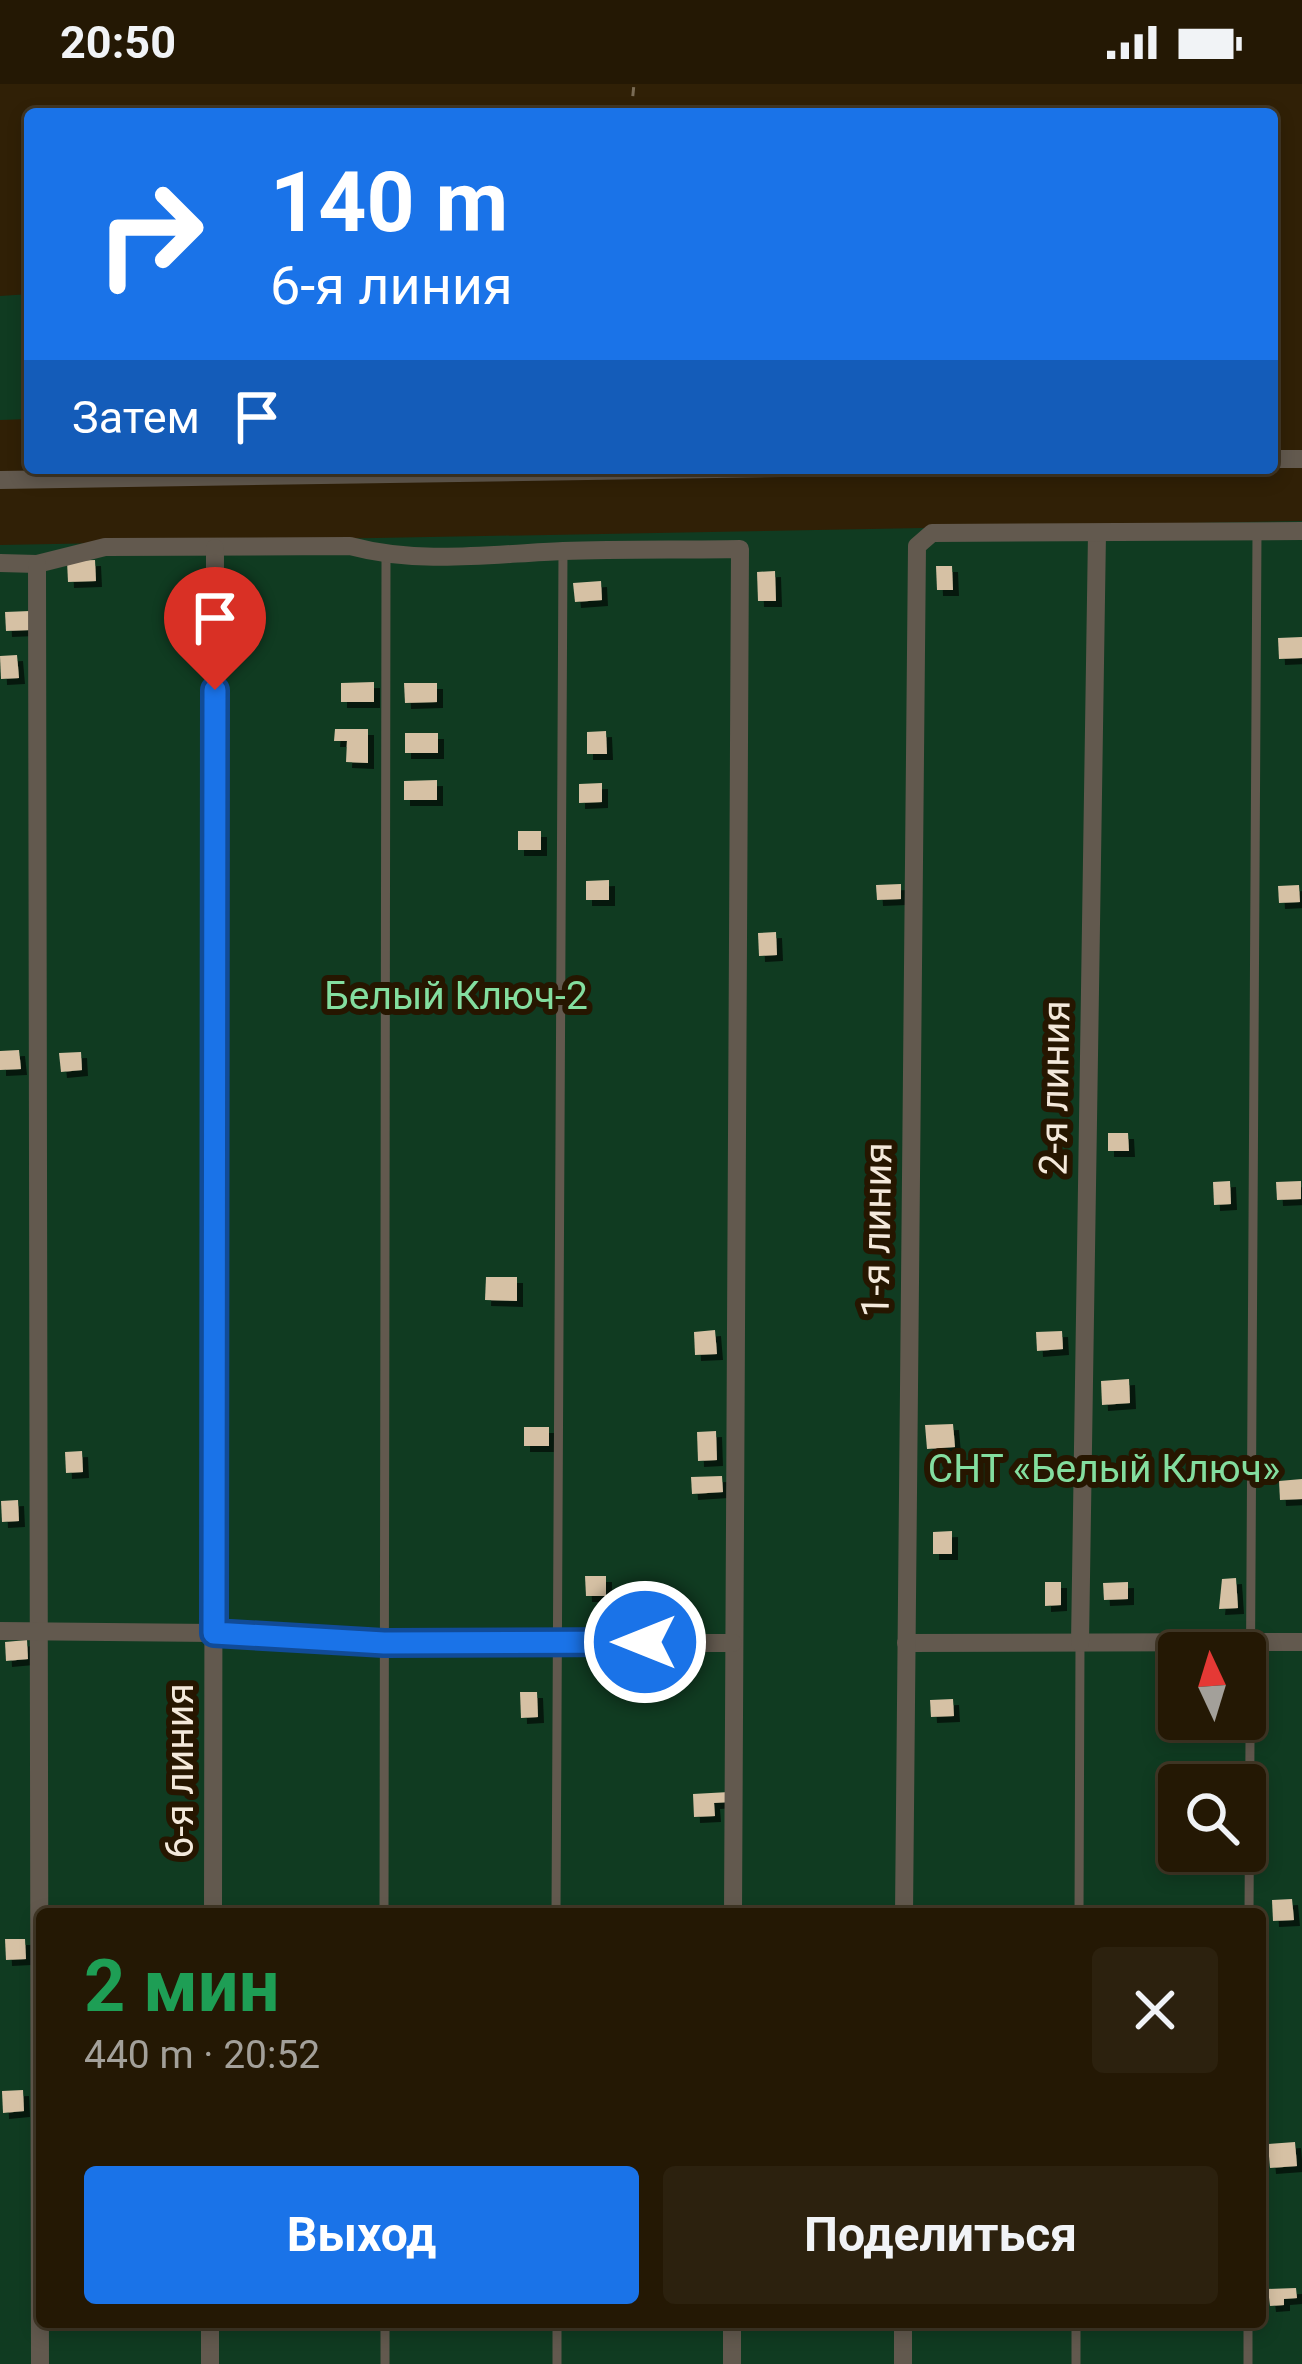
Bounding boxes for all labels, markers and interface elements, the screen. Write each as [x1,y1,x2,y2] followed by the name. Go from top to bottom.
[60,16,176,69] text: 20:50
[270,153,508,252] text: 140 m
[72,156,228,312] icon: right
[270,254,513,317] text: 6-я линия
[224,384,290,450] icon: arrive
[72,391,200,444] text: Затем
[164,567,266,690] pin
[182,585,248,651] icon: arrive
[324,973,588,1019] park label: Белый Ключ-2
[1030,1000,1080,1176] street label: 2-я линия
[852,1142,902,1318] street label: 1-я линия
[928,1446,1280,1492] park label: СНТ «Белый Ключ»
[582,1579,708,1705] position arrow
[1158,1632,1266,1740] north arrow
[1158,1632,1266,1872] map controls
[157,1683,203,1859] street label: 6-я линия
[1158,1764,1266,1872] button: search
[84,1944,279,2029] text: 2 мин
[1092,1947,1218,2073] button: close
[84,2032,320,2078] text: 440 m · 20:52
[84,2166,639,2304] button: Выход
[663,2166,1218,2304] button: Поделиться

